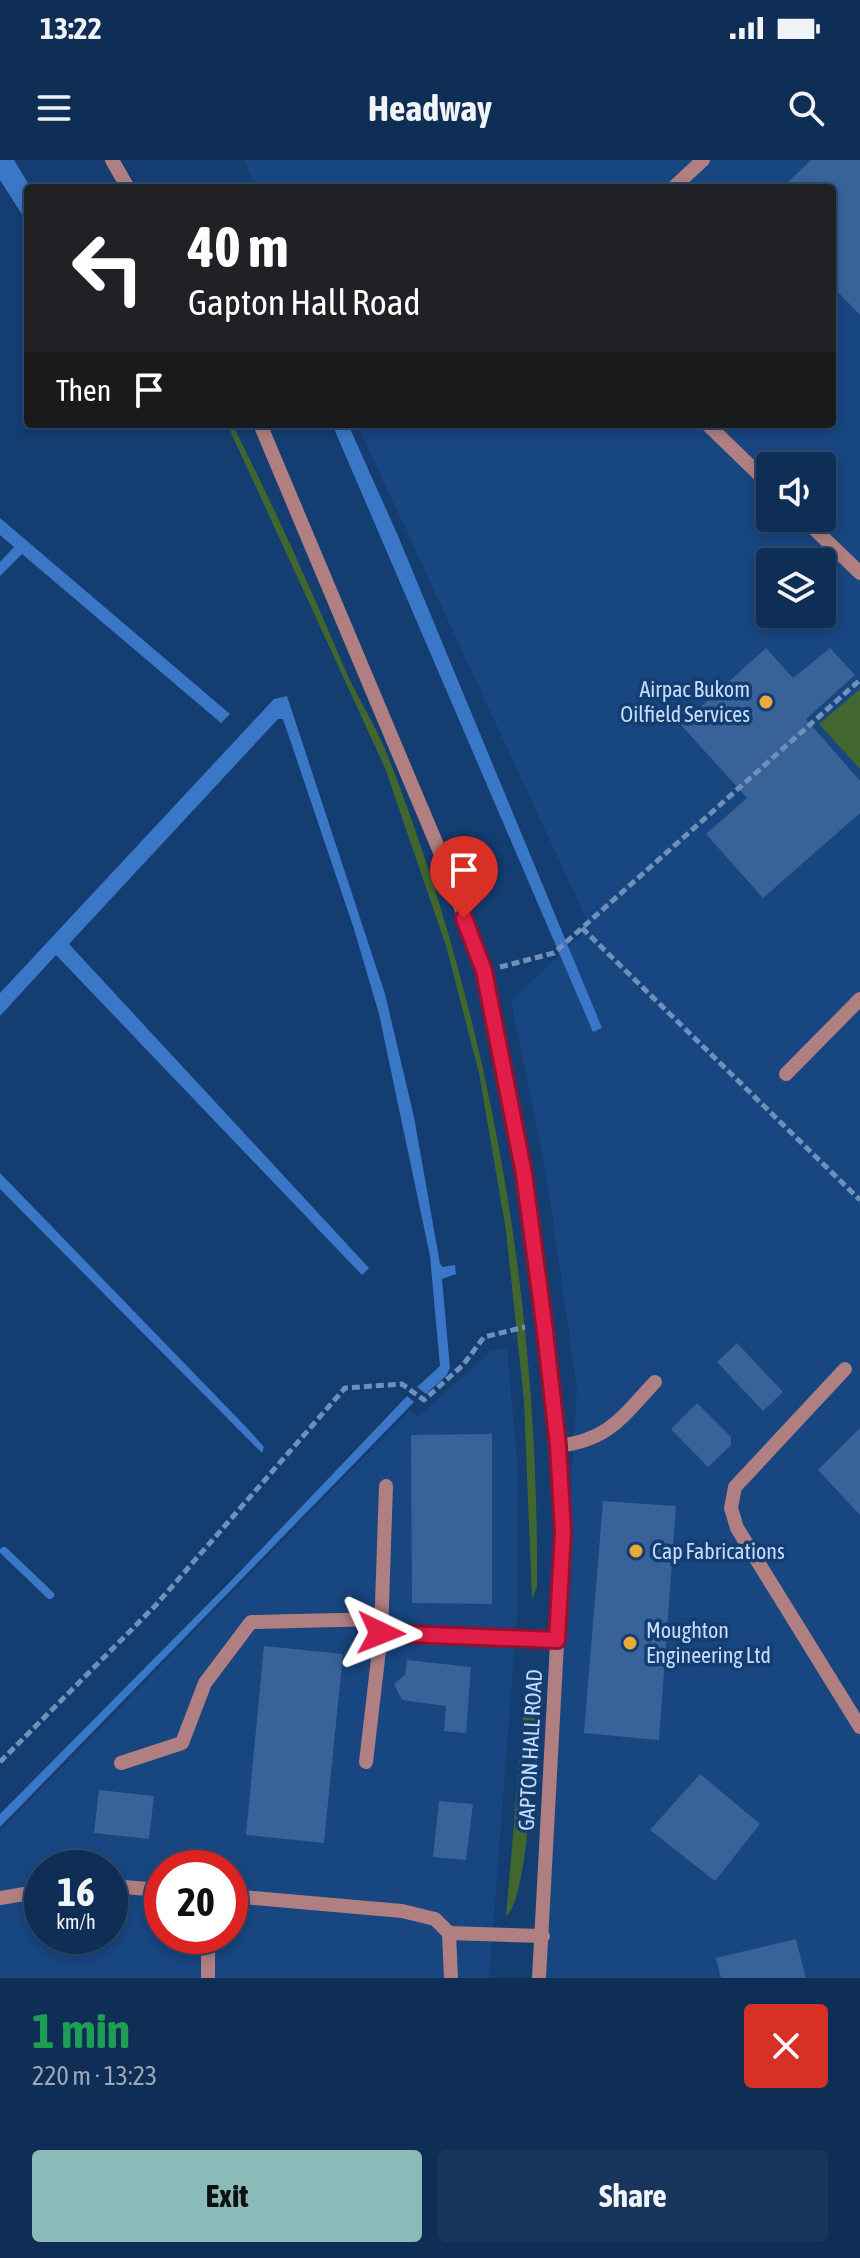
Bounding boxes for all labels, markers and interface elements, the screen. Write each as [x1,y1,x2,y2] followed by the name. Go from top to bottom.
[40,11,102,45] text: 13:22
[32,86,76,130] icon: menu
[784,86,828,130] icon: search
[368,87,492,129] text: Headway
[188,215,289,279] text: 40 m
[56,216,160,320] icon: left
[188,281,421,323] text: Gapton Hall Road
[127,368,171,412] icon: arrive
[56,373,111,407] text: Then
[756,452,836,628] map controls
[756,452,836,532] button: sound
[756,548,836,628] button: layers
[620,676,750,727] place label: Airpac Bukom Oilfield Services
[757,693,775,711] marker: Airpac Bukom Oilfield Services
[430,836,498,918] pin
[442,848,486,892] icon: arrive
[652,1538,785,1564] place label: Cap Fabrications
[627,1542,645,1560] marker: Cap Fabrications
[339,1591,423,1675] position arrow
[646,1617,771,1668] place label: Moughton Engineering Ltd
[621,1634,639,1652] marker: Moughton Engineering Ltd
[513,1669,547,1831] street label: GAPTON HALL ROAD
[144,1850,248,1954] speed limit sign: 20
[57,1869,95,1914] text: 16
[56,1910,96,1933] text: km/h
[32,2003,130,2058] text: 1 min
[744,2004,828,2088] button: close
[32,2061,157,2091] text: 220 m · 13:23
[32,2150,422,2242] button: Exit
[438,2150,828,2242] button: Share

